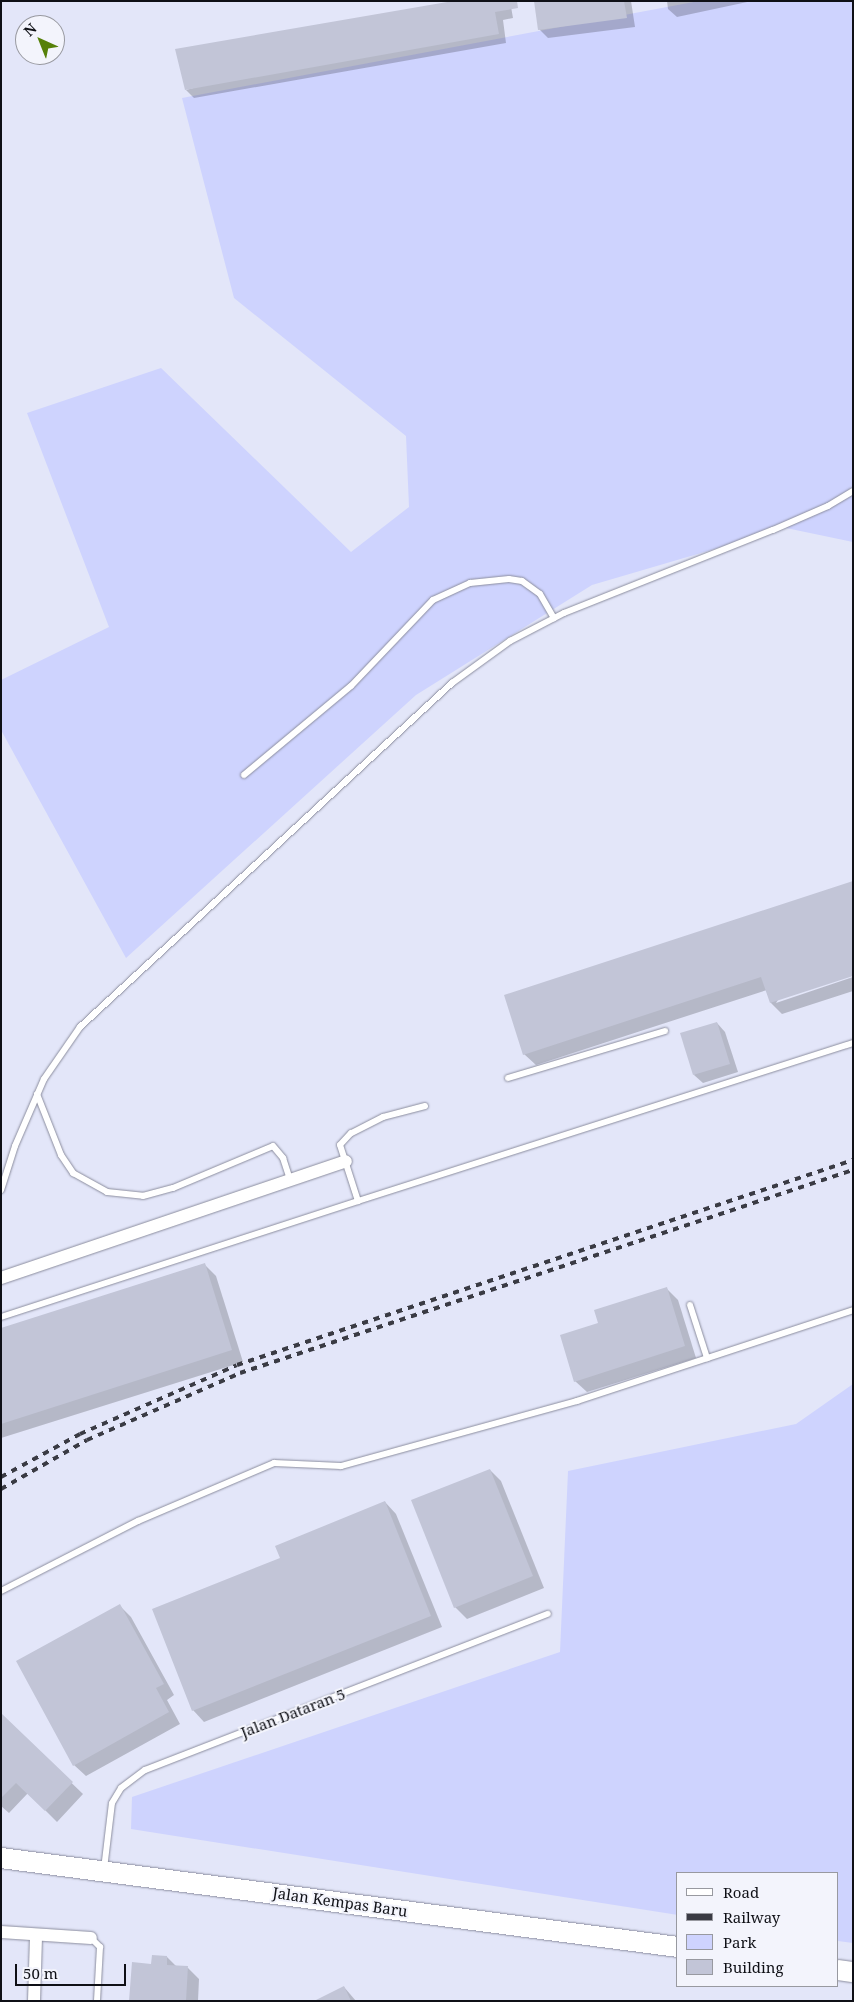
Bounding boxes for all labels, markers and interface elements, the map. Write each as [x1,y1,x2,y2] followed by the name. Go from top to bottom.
[15,15,65,65] north arrow
[19,19,40,40] text: N
[238,1685,348,1741] street label: Jalan Dataran 5
[676,1872,839,1987] legend
[723,1882,759,1902] text: Road
[271,1884,409,1920] street label: Jalan Kempas Baru
[723,1907,780,1927] text: Railway
[723,1932,756,1952] text: Park
[18,1954,129,1986] scale bar
[723,1957,784,1977] text: Building
[23,1963,58,1983] text: 50 m

